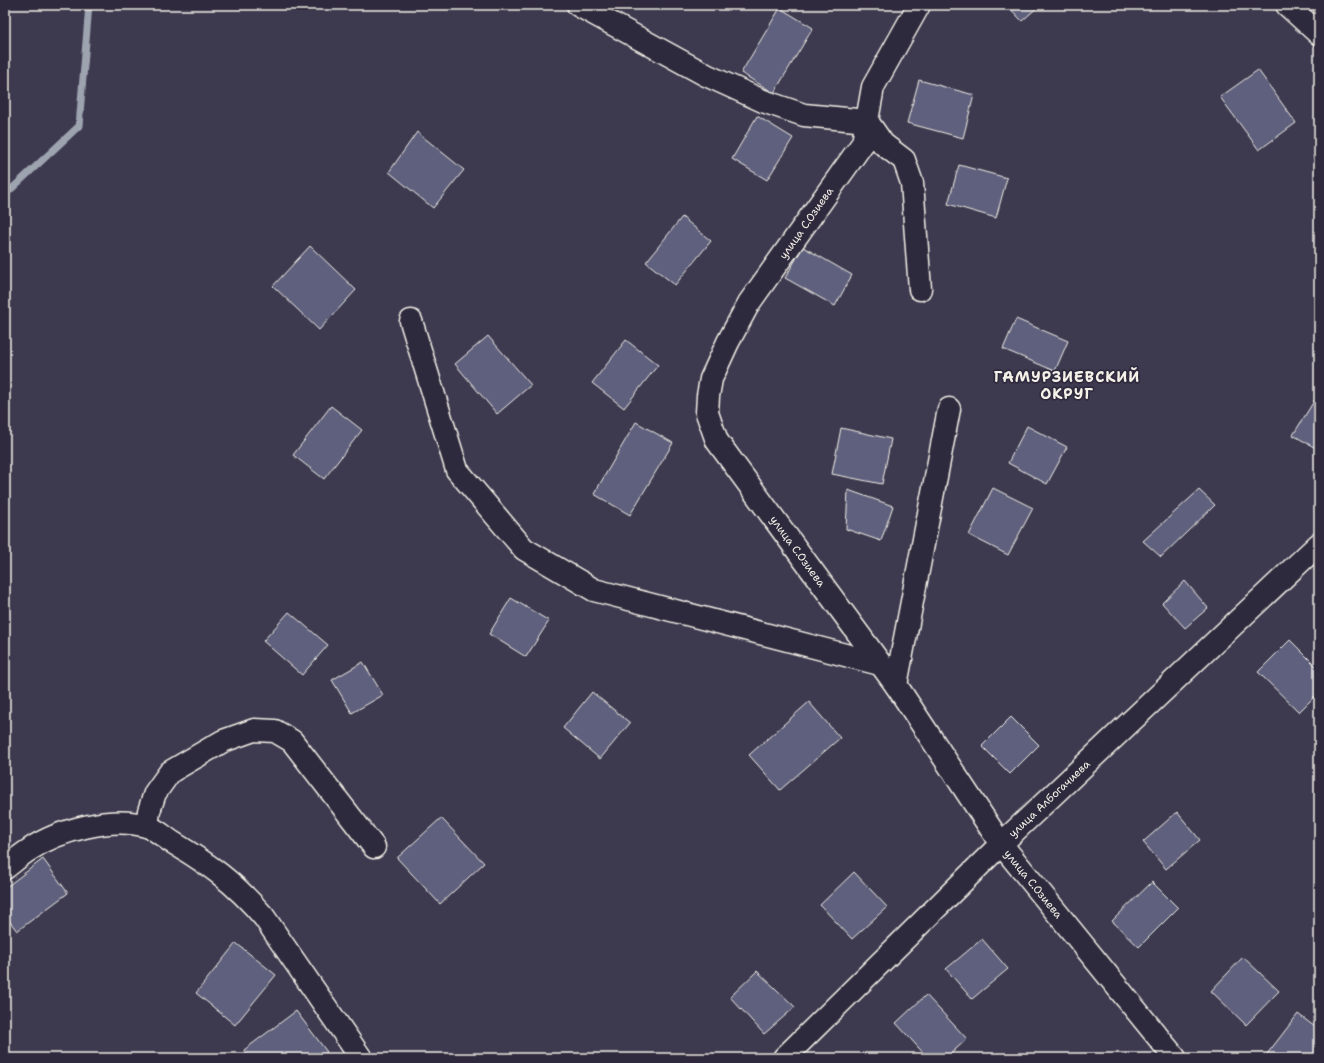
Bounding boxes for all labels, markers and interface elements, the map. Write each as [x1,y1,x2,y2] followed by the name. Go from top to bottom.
[776,184,837,262] street label: улица С.Озиева
[994,367,1140,404] district label: ГАМУРЗИЕВСКИЙ ОКРУГ
[766,513,829,590] street label: улица С.Озиева
[1006,757,1094,841] street label: улица Албогачиева
[1000,847,1066,922] street label: улица С.Озиева

